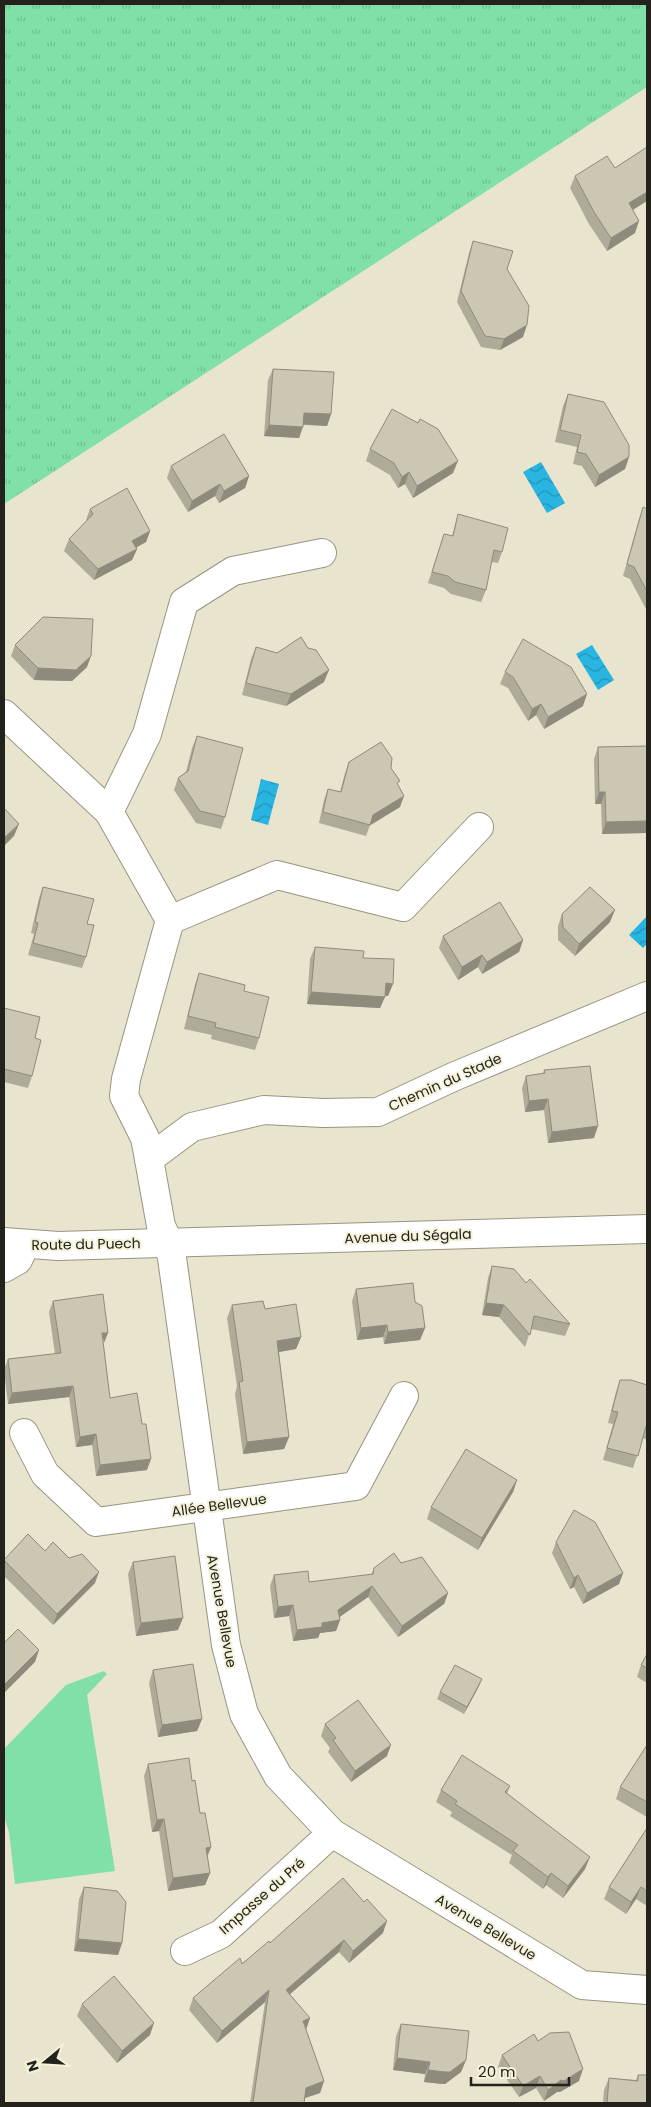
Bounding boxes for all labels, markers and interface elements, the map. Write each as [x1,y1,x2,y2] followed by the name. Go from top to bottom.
[385,1048,505,1116] street label: Chemin du Stade
[344,1224,472,1248] street label: Avenue du Ségala
[31,1233,141,1255] street label: Route du Puech
[170,1488,268,1522] street label: Allée Bellevue
[202,1553,242,1669] street label: Avenue Bellevue
[215,1853,310,1939] street label: Impasse du Pré
[432,1889,541,1965] street label: Avenue Bellevue
[20,2037,70,2087] north arrow
[471,2054,568,2086] scale bar
[21,2058,44,2074] text: N
[478,2061,516,2082] text: 20 m

